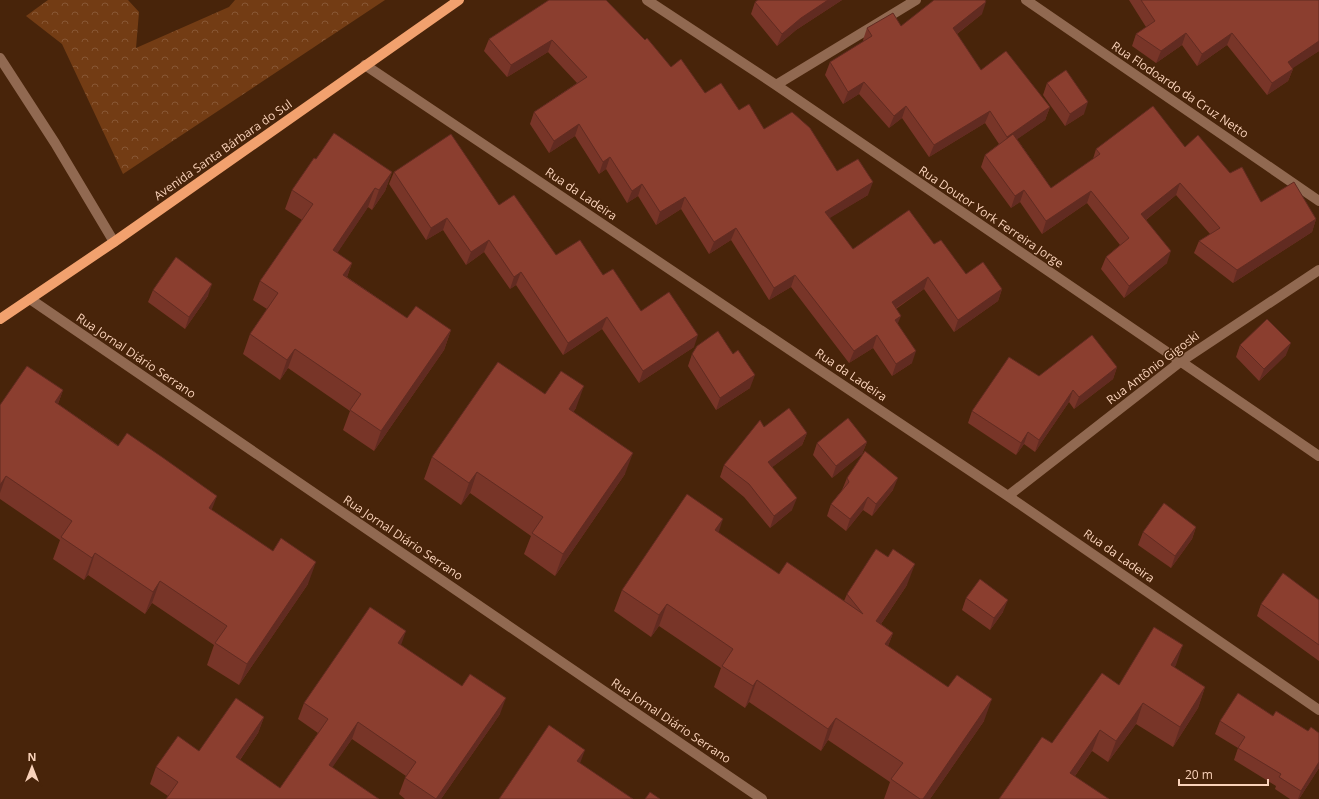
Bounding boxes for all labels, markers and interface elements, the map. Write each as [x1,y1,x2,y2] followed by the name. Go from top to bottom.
[1108,37,1252,142] street label: Rua Flodoardo da Cruz Netto
[150,95,295,204] street label: Avenida Santa Bárbara do Sul
[915,162,1067,272] street label: Rua Doutor York Ferreira Jorge
[542,163,621,224] street label: Rua da Ladeira
[73,309,200,402] street label: Rua Jornal Diário Serrano
[1103,327,1203,408] street label: Rua Antônio Gigoski
[812,344,891,405] street label: Rua da Ladeira
[340,491,467,584] street label: Rua Jornal Diário Serrano
[1080,525,1158,586] street label: Rua da Ladeira
[608,674,735,767] street label: Rua Jornal Diário Serrano
[12,747,52,787] north arrow
[28,749,36,764] text: N
[1179,761,1268,787] scale bar
[1185,766,1213,783] text: 20 m

